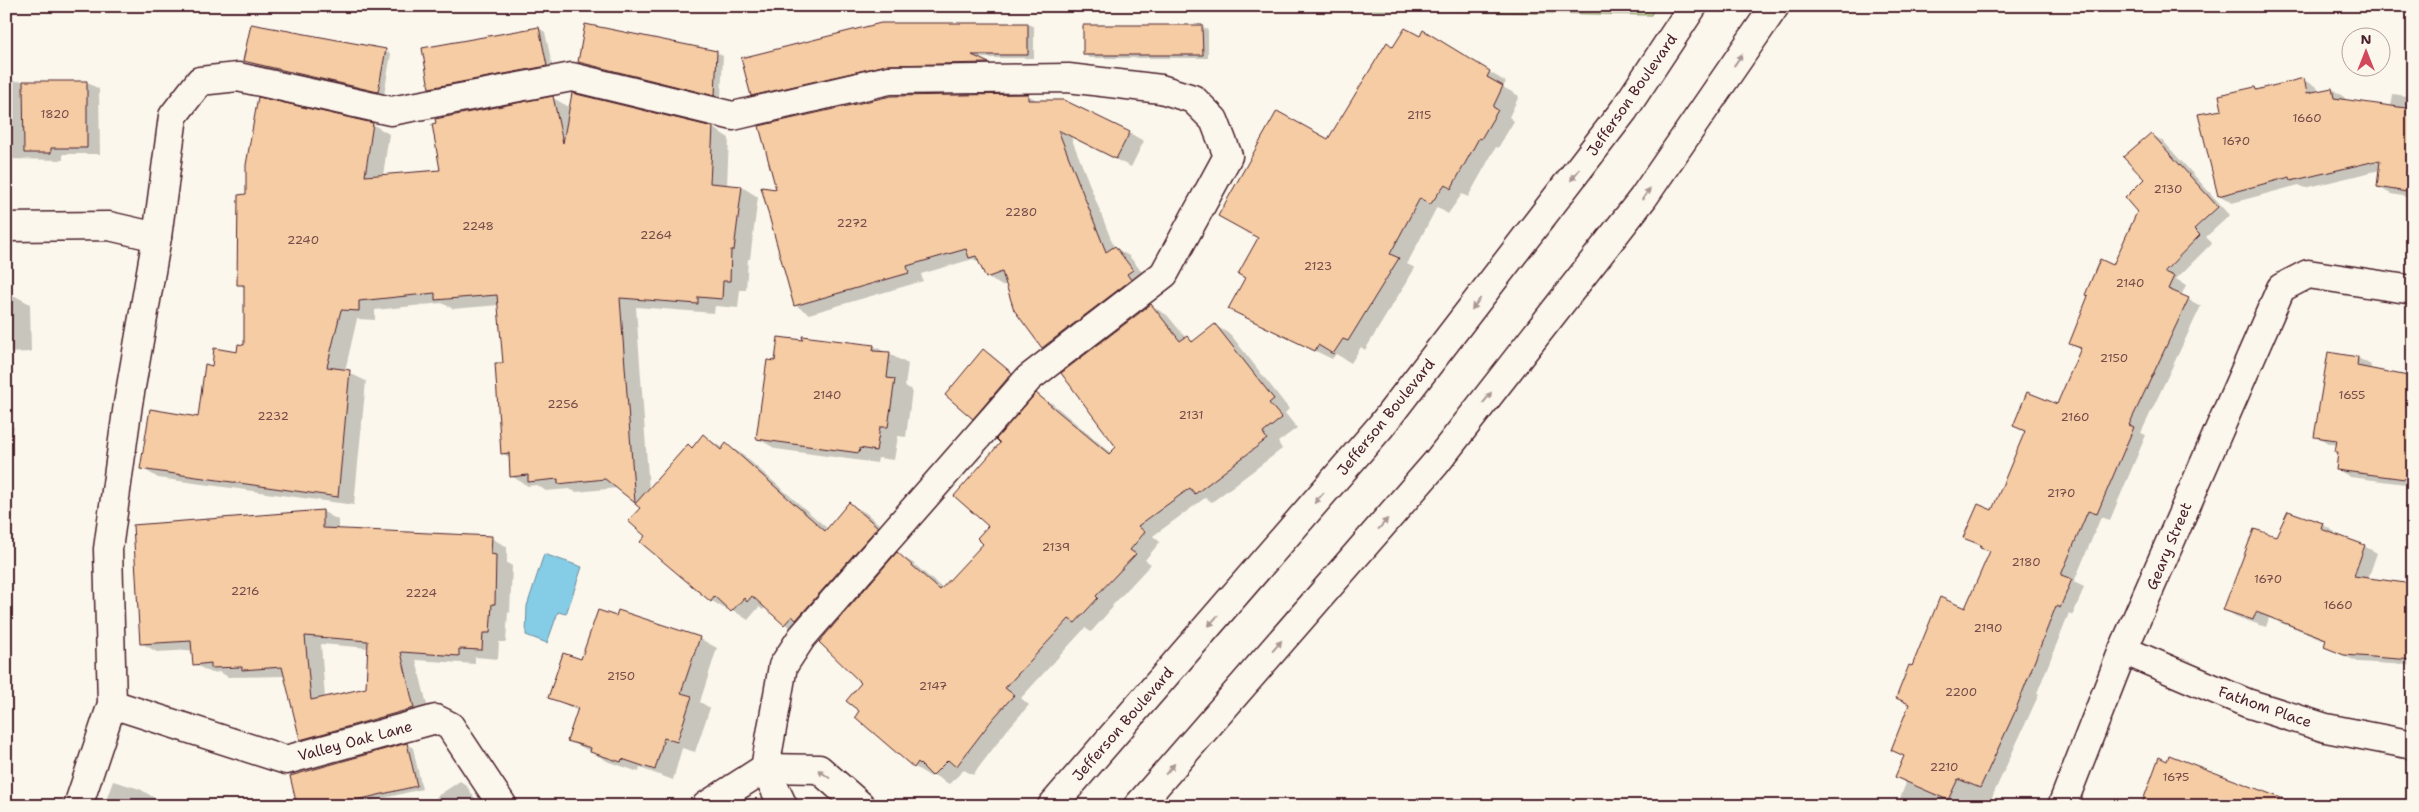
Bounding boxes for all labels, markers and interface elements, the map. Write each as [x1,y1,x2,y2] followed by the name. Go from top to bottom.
[2342,28,2392,78] north arrow
[1582,29,1682,160] street label: Jefferson Boulevard
[2360,30,2372,48] text: N
[1733,53,1743,67] one-way arrow
[41,106,69,122] house number: 1820
[1407,107,1431,123] house number: 2115
[2292,110,2322,126] house number: 1660
[2222,133,2250,149] house number: 1670
[1569,168,1580,181] one-way arrow
[2154,181,2182,197] house number: 2130
[1641,187,1651,200] one-way arrow
[1005,204,1037,220] house number: 2280
[836,215,868,231] house number: 2272
[462,218,494,234] house number: 2248
[640,227,672,243] house number: 2264
[287,232,319,248] house number: 2240
[1304,258,1332,274] house number: 2123
[2116,275,2145,291] house number: 2140
[1470,297,1481,310] one-way arrow
[2100,350,2128,366] house number: 2150
[1333,354,1440,480] street label: Jefferson Boulevard
[813,387,842,403] house number: 2140
[2339,387,2365,403] house number: 1655
[1481,392,1492,405] one-way arrow
[547,396,579,412] house number: 2256
[1178,407,1204,423] house number: 2131
[257,408,289,424] house number: 2232
[2061,409,2089,425] house number: 2160
[2047,485,2075,501] house number: 2170
[1313,492,1325,504] one-way arrow
[2142,499,2196,593] street label: Geary Street
[1378,517,1389,530] one-way arrow
[1042,539,1070,555] house number: 2139
[2011,554,2041,570] house number: 2180
[2254,571,2282,587] house number: 1670
[231,583,259,599] house number: 2216
[405,585,437,601] house number: 2224
[2323,597,2353,613] house number: 1660
[1207,614,1218,627] one-way arrow
[1974,620,2002,636] house number: 2190
[1271,641,1283,653] one-way arrow
[1068,662,1178,785] street label: Jefferson Boulevard
[607,668,635,684] house number: 2150
[919,678,947,694] house number: 2147
[2216,682,2314,732] street label: Fathom Place
[1945,684,1977,700] house number: 2200
[296,716,414,766] street label: Valley Oak Lane
[1930,759,1958,775] house number: 2210
[1164,763,1175,775] one-way arrow
[817,769,831,779] one-way arrow
[2163,769,2189,785] house number: 1675

